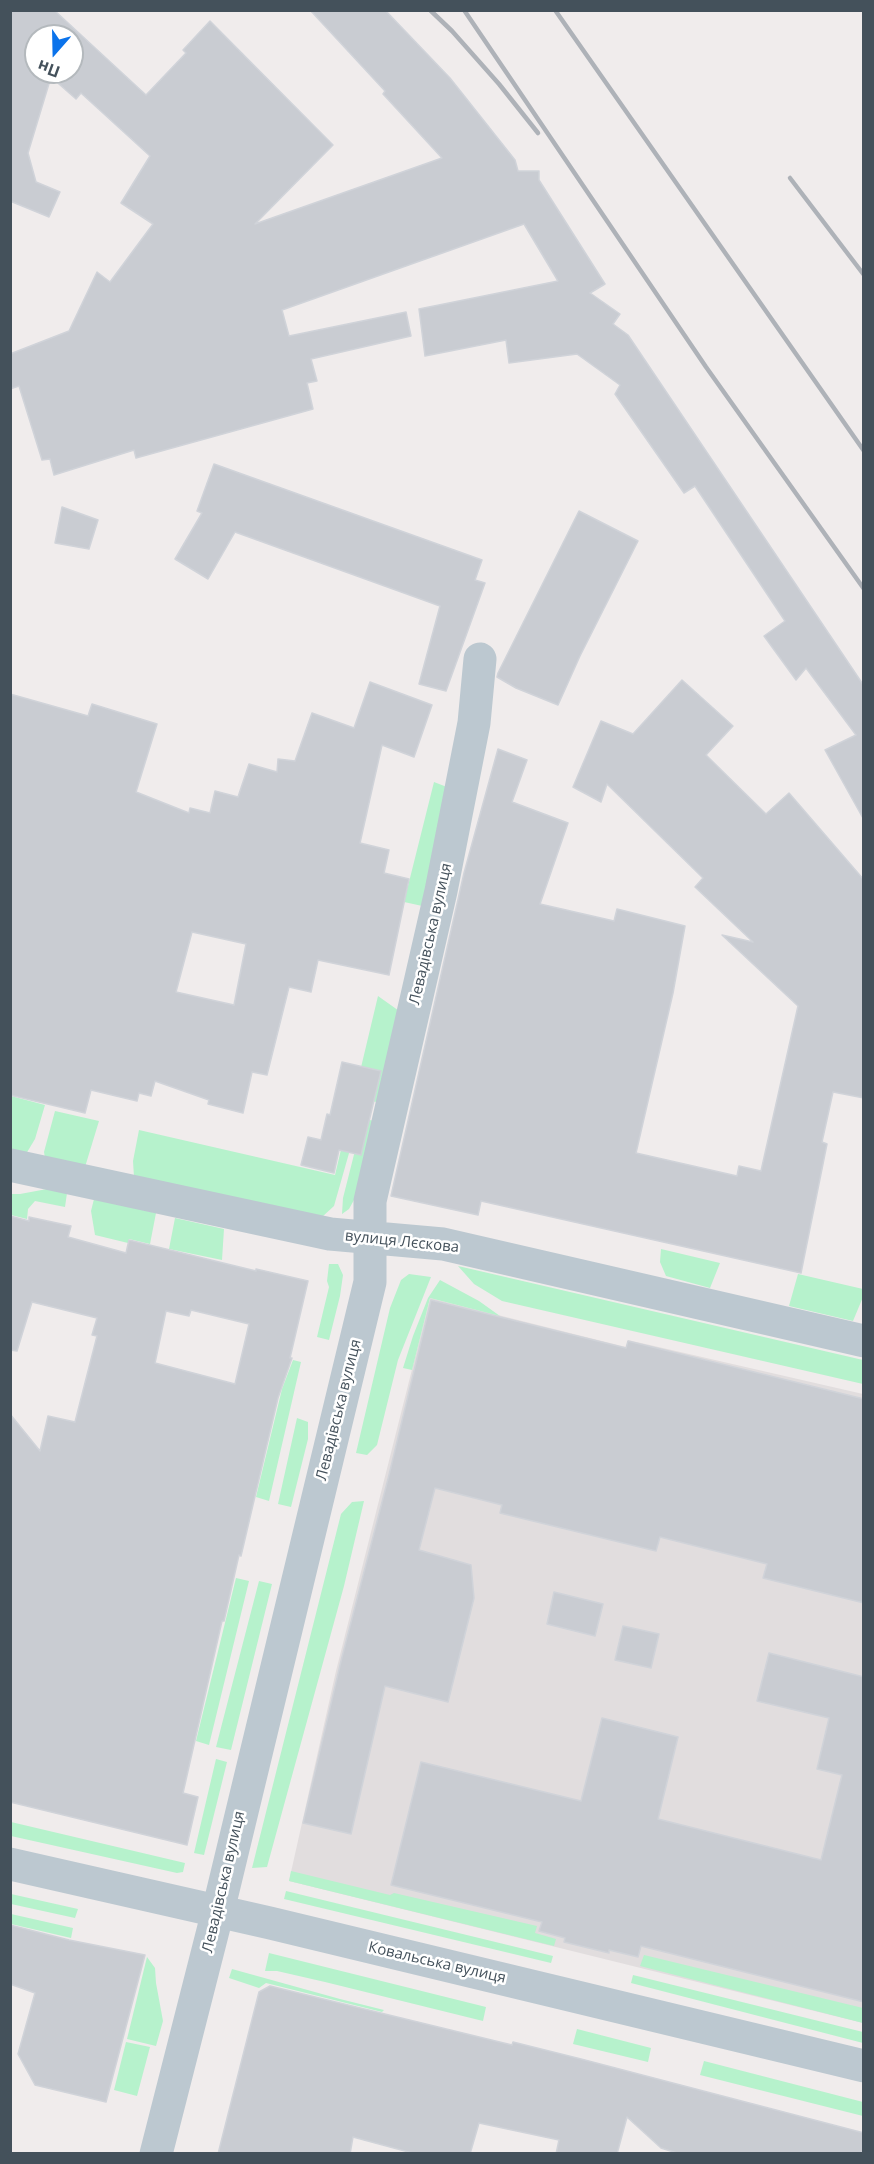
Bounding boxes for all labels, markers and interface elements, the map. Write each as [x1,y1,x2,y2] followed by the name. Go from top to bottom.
[24,24,84,84] north arrow
[34,55,63,83] text: Пн
[406,861,456,1007] street label: Левадівська вулиця
[344,1227,460,1257] street label: вулиця Лєскова
[313,1338,365,1482] street label: Левадівська вулиця
[199,1809,249,1955] street label: Левадівська вулиця
[367,1938,507,1988] street label: Ковальська вулиця

